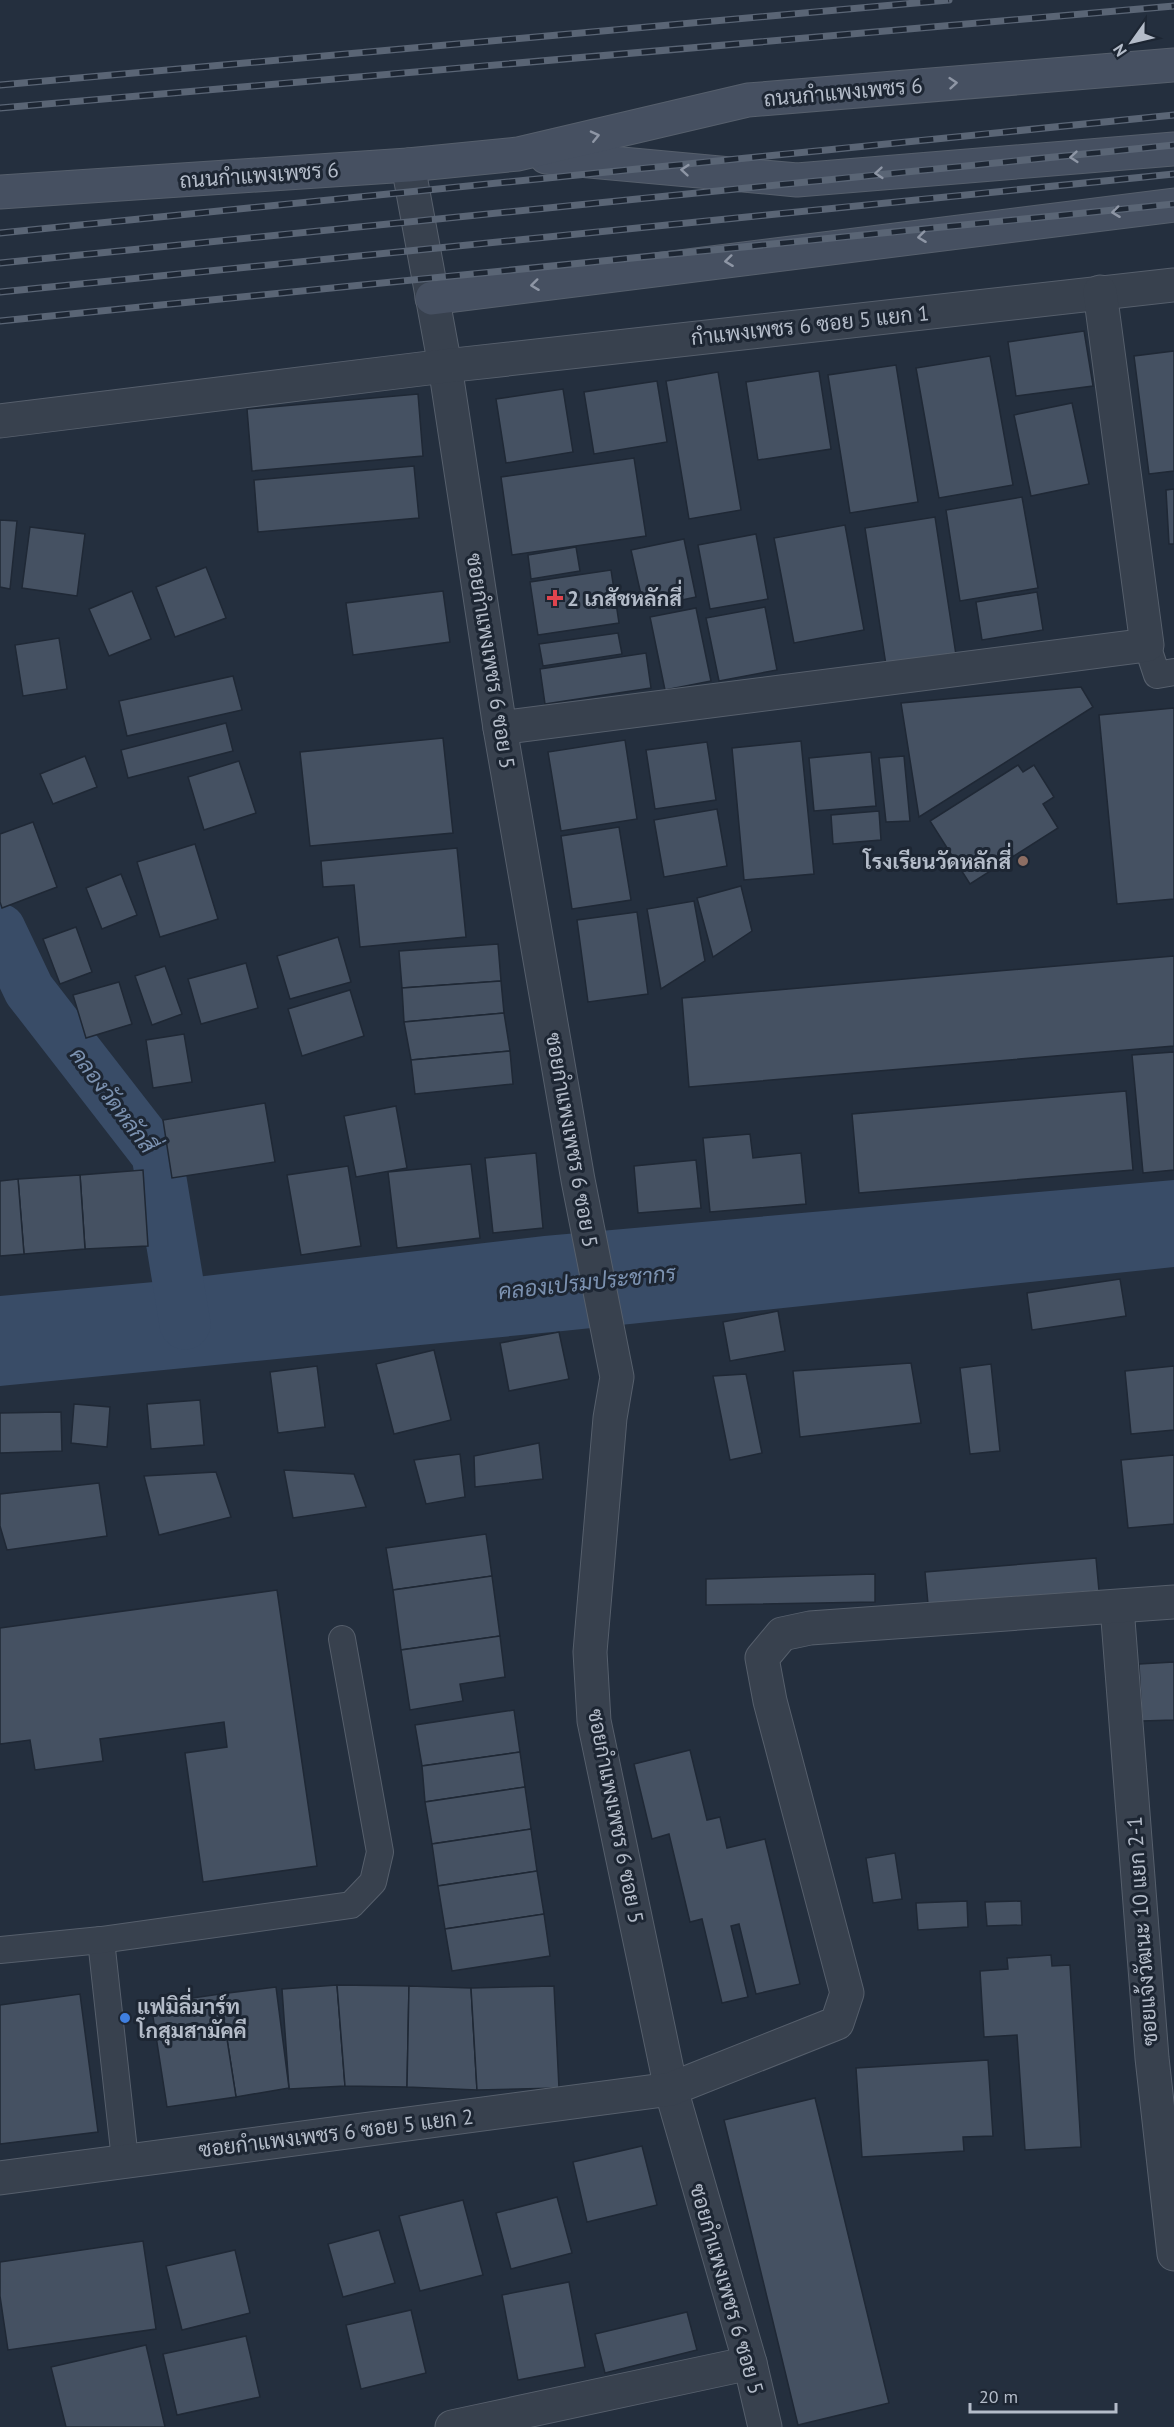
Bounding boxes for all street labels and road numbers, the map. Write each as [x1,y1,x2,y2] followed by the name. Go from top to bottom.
[762,72,924,112] street label: ถนนกำแพงเพชร 6
[178,156,340,194] street label: ถนนกำแพงเพชร 6
[689,299,931,351] street label: กำแพงเพชร 6 ซอย 5 แยก 1
[461,551,521,771] street label: ซอยกำแพงเพชร 6 ซอย 5
[540,1030,604,1250] street label: ซอยกำแพงเพชร 6 ซอย 5
[582,1706,650,1926] street label: ซอยกำแพงเพชร 6 ซอย 5
[1121,1815,1163,2047] street label: ซอยแจ้งวัฒนะ 10 แยก 2-1
[197,2103,475,2163] street label: ซอยกำแพงเพชร 6 ซอย 5 แยก 2
[684,2181,770,2397] street label: ซอยกำแพงเพชร 6 ซอย 5

